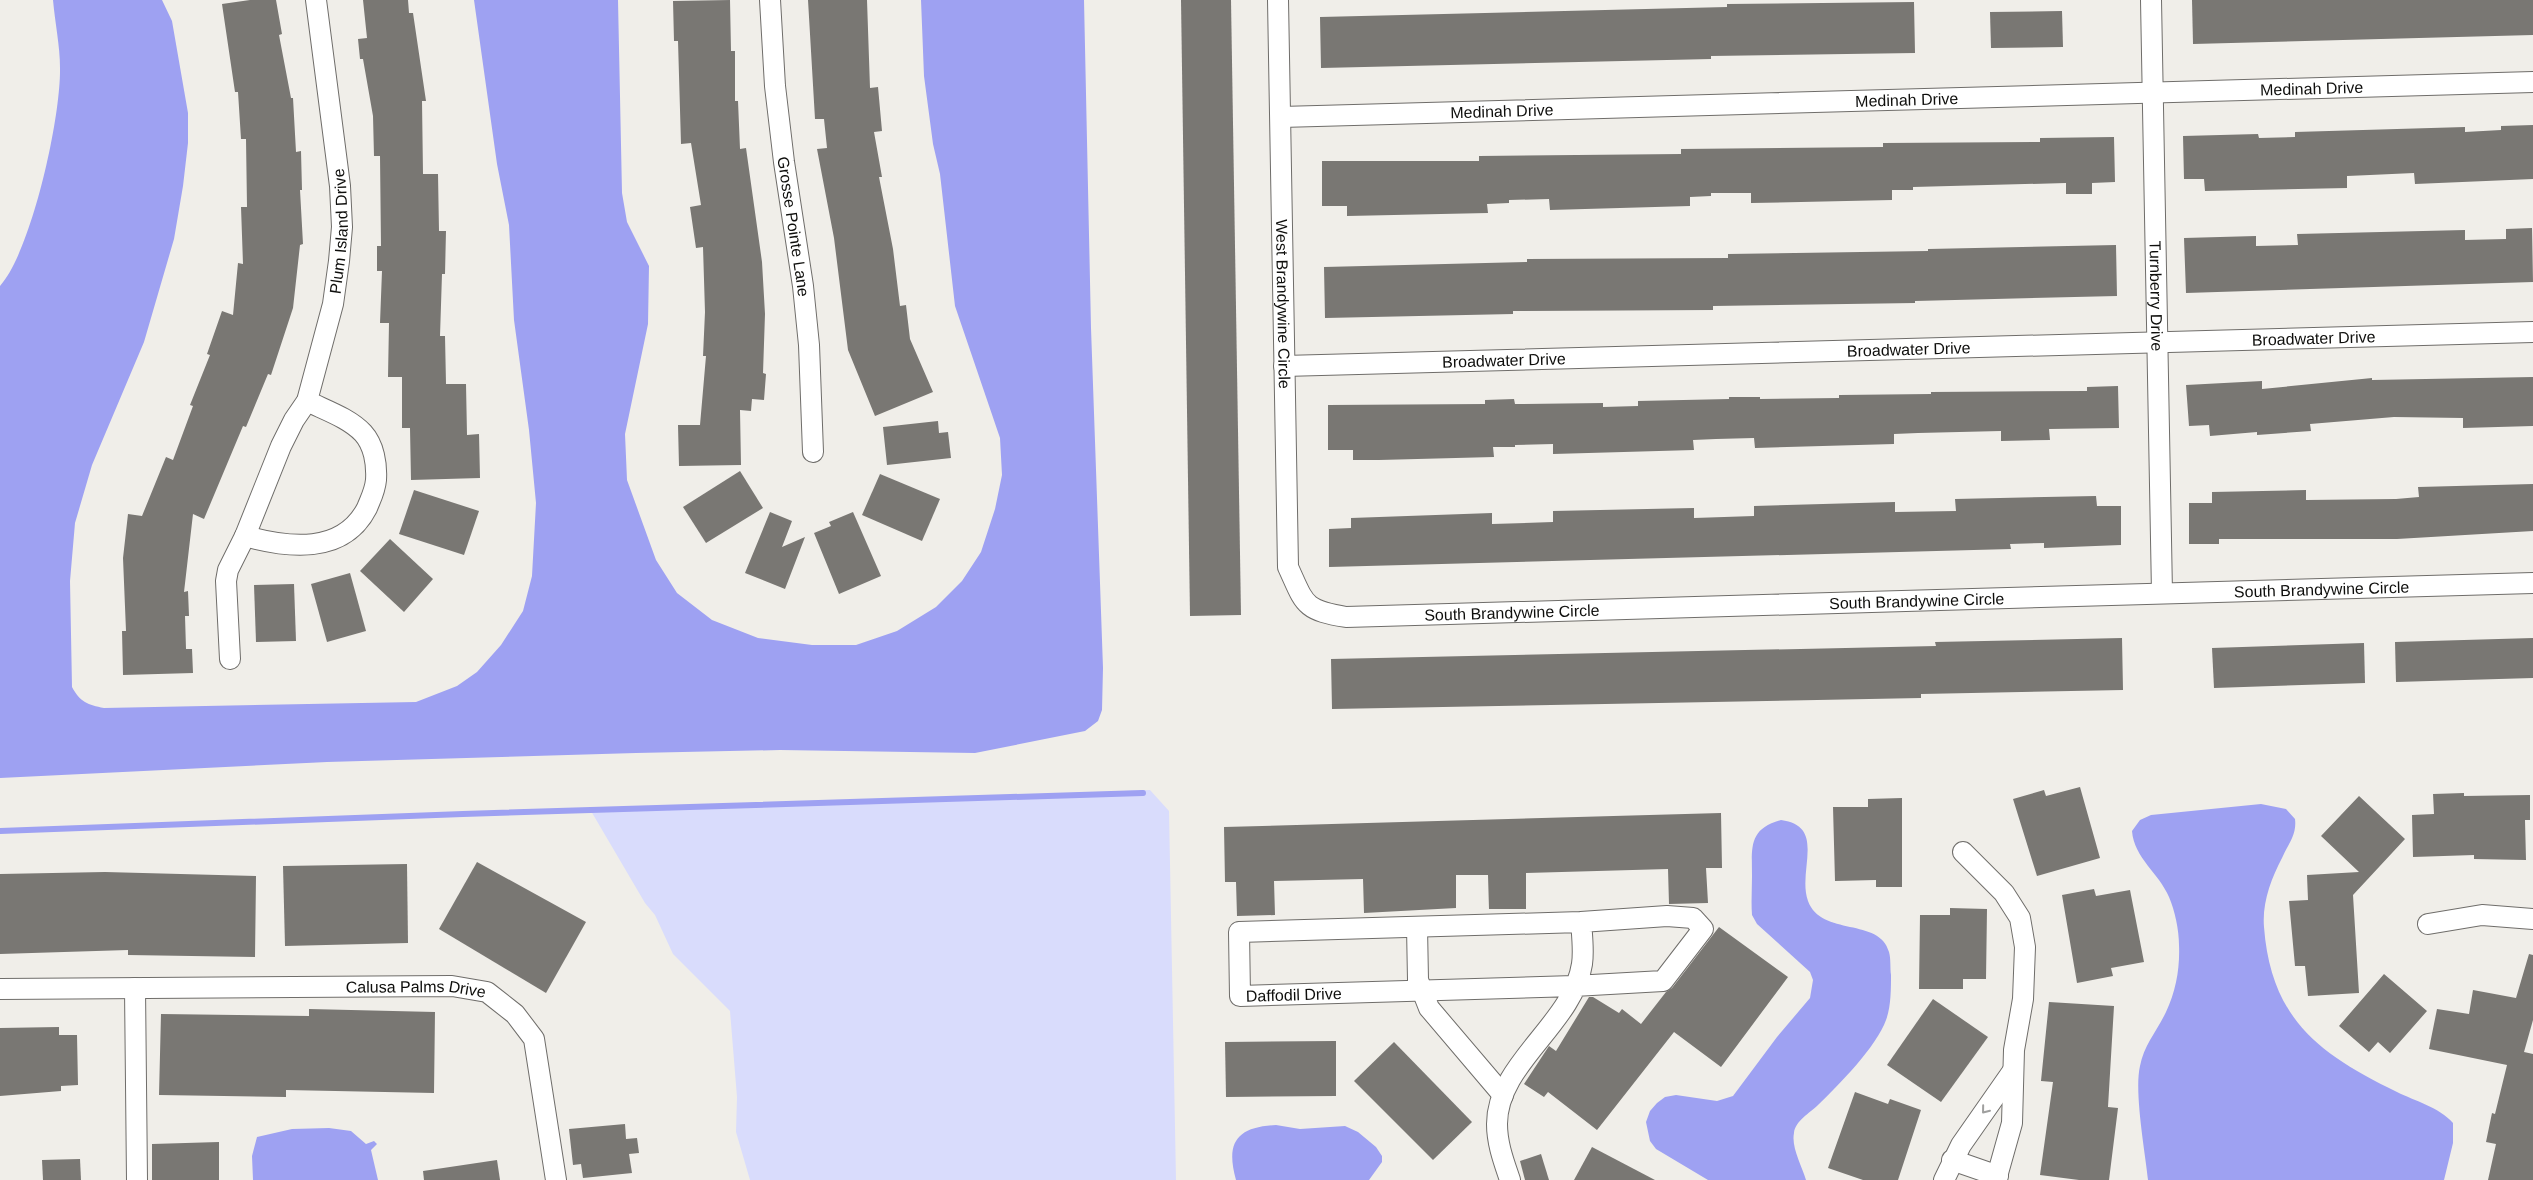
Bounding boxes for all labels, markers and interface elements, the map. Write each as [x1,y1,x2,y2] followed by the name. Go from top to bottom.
[2260,79,2364,99] street label: Medinah Drive
[1855,90,1959,110] street label: Medinah Drive
[1450,101,1554,121] street label: Medinah Drive
[774,155,812,298] street label: Grosse Pointe Lane
[327,168,351,295] street label: Plum Island Drive
[1273,219,1293,389] street label: West Brandywine Circle
[2146,241,2166,352] street label: Turnberry Drive
[2252,328,2376,349] street label: Broadwater Drive
[1847,339,1971,360] street label: Broadwater Drive
[1442,350,1566,371] street label: Broadwater Drive
[2234,579,2410,601] street label: South Brandywine Circle
[1829,590,2005,612] street label: South Brandywine Circle
[1424,602,1600,624] street label: South Brandywine Circle
[346,978,487,1001] street label: Calusa Palms Drive
[1246,985,1342,1005] street label: Daffodil Drive
[1982,1104,1991,1113] one-way arrow

